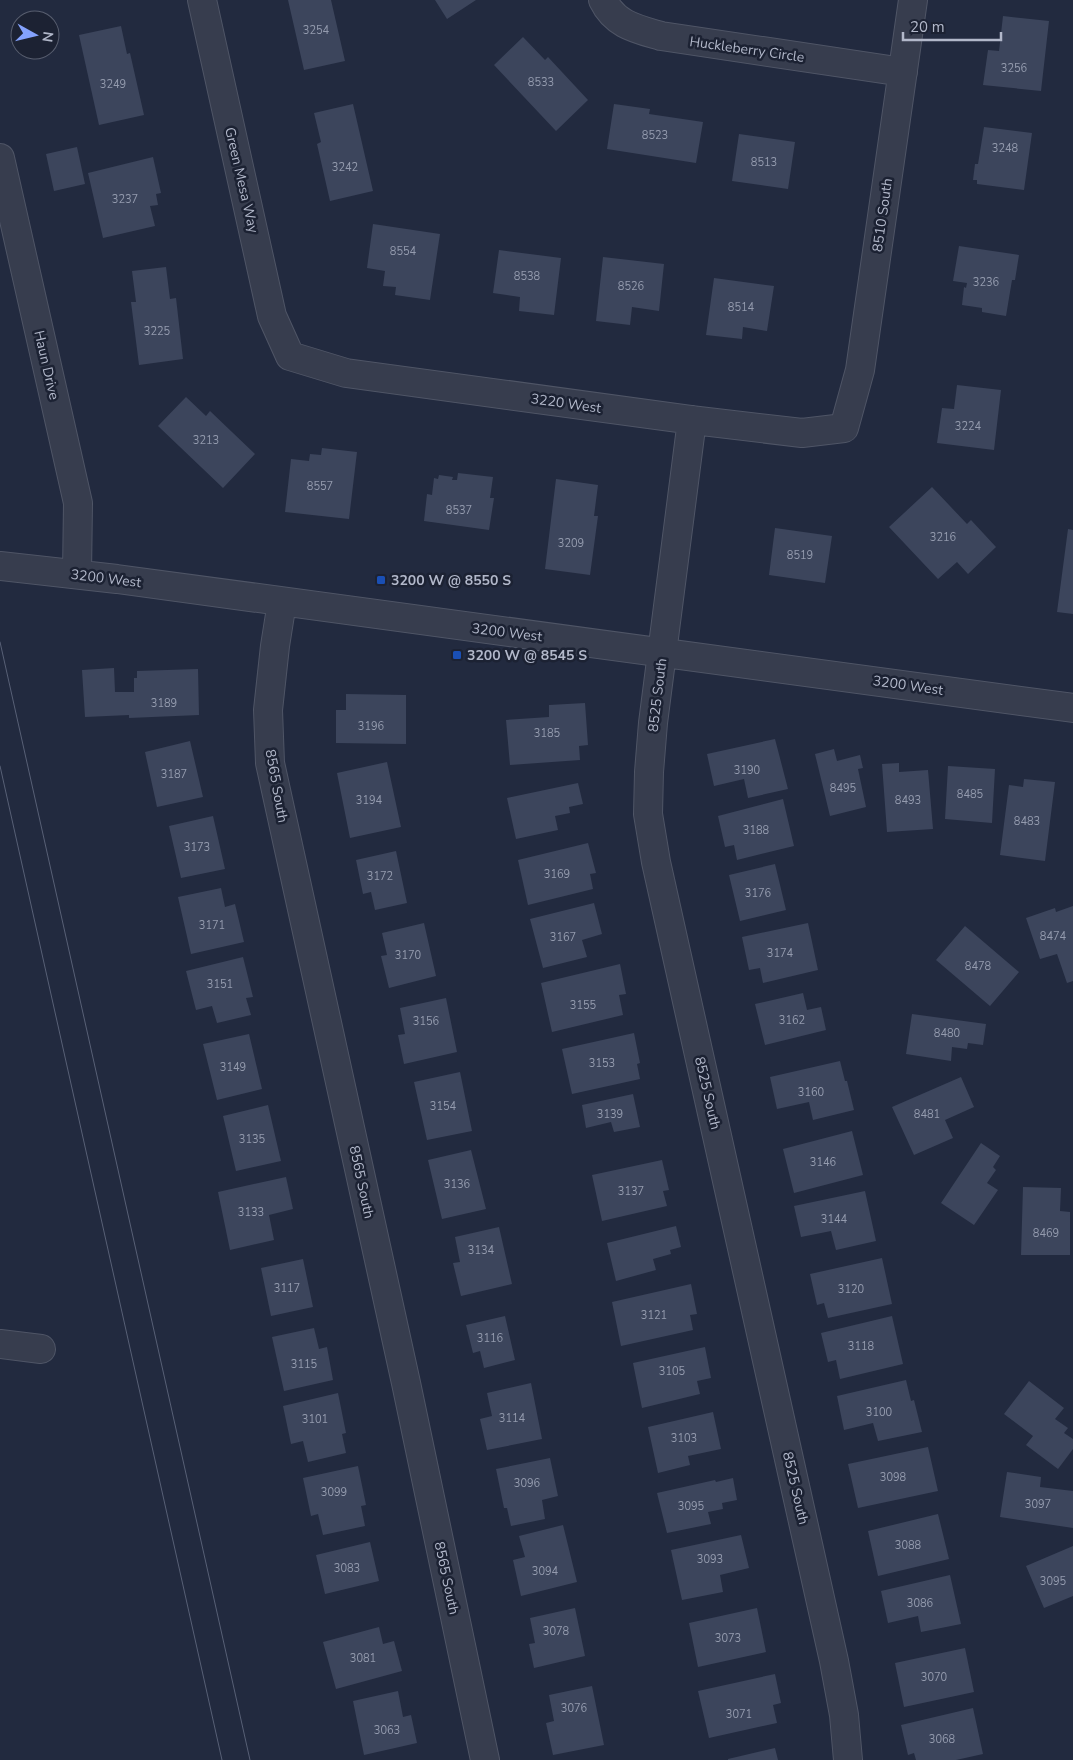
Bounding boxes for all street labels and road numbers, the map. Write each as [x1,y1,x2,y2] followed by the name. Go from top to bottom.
[688,32,806,67] street label: Huckleberry Circle
[220,125,263,236] street label: Green Mesa Way
[868,177,897,253] street label: 8510 South
[29,329,64,402] street label: Haun Drive
[530,389,602,418] street label: 3220 West
[70,565,142,592] street label: 3200 West
[471,619,543,646] street label: 3200 West
[644,657,671,733] street label: 8525 South
[872,671,944,700] street label: 3200 West
[261,748,292,824] street label: 8565 South
[690,1055,725,1131] street label: 8525 South
[344,1144,379,1220] street label: 8565 South
[778,1450,813,1526] street label: 8525 South
[429,1540,464,1616] street label: 8565 South

